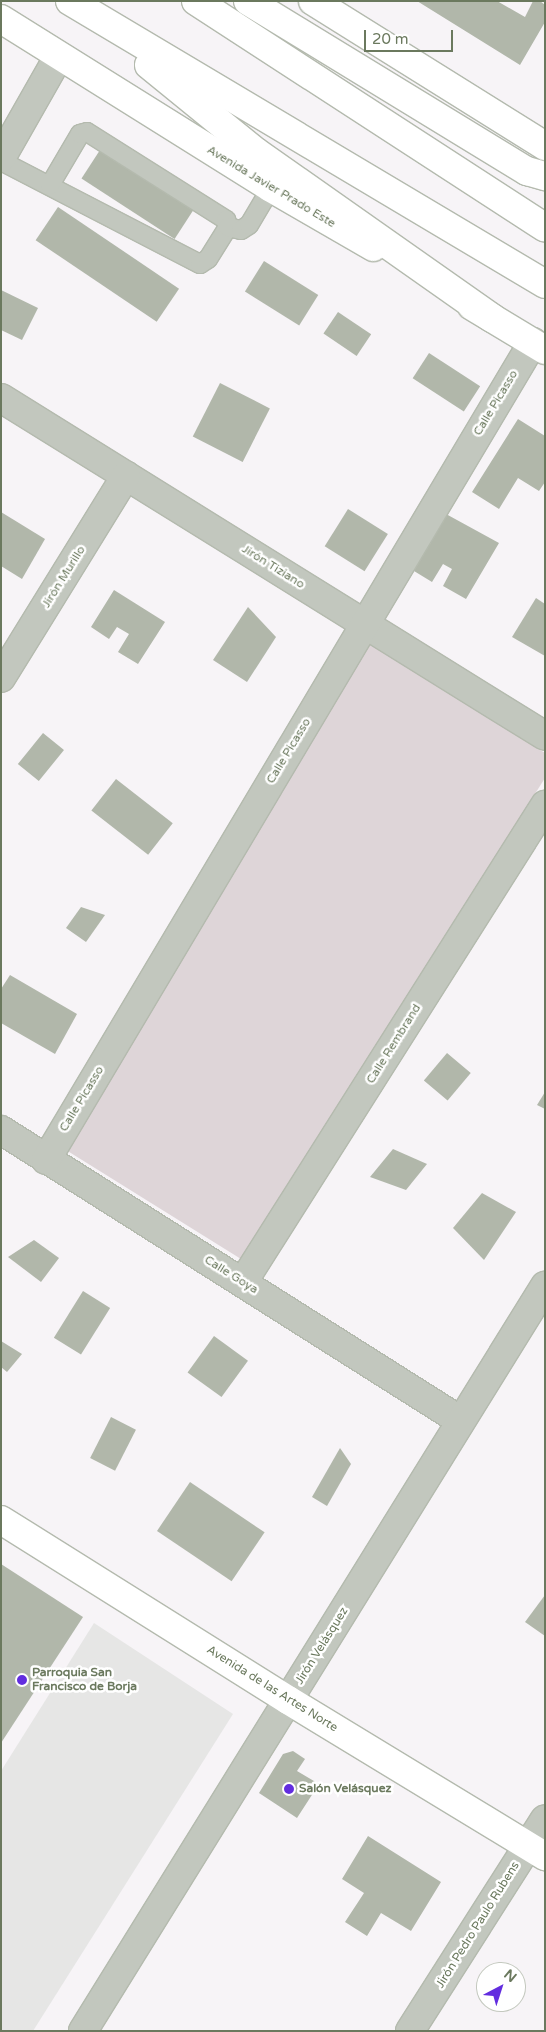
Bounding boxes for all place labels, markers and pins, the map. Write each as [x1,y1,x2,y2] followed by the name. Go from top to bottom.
[32,1666,137,1694] place label: Parroquia San Francisco de Borja
[16,1674,28,1686] marker: Parroquia San Francisco de Borja
[299,1782,391,1796] place label: Salón Velásquez
[283,1783,295,1795] marker: Salón Velásquez

